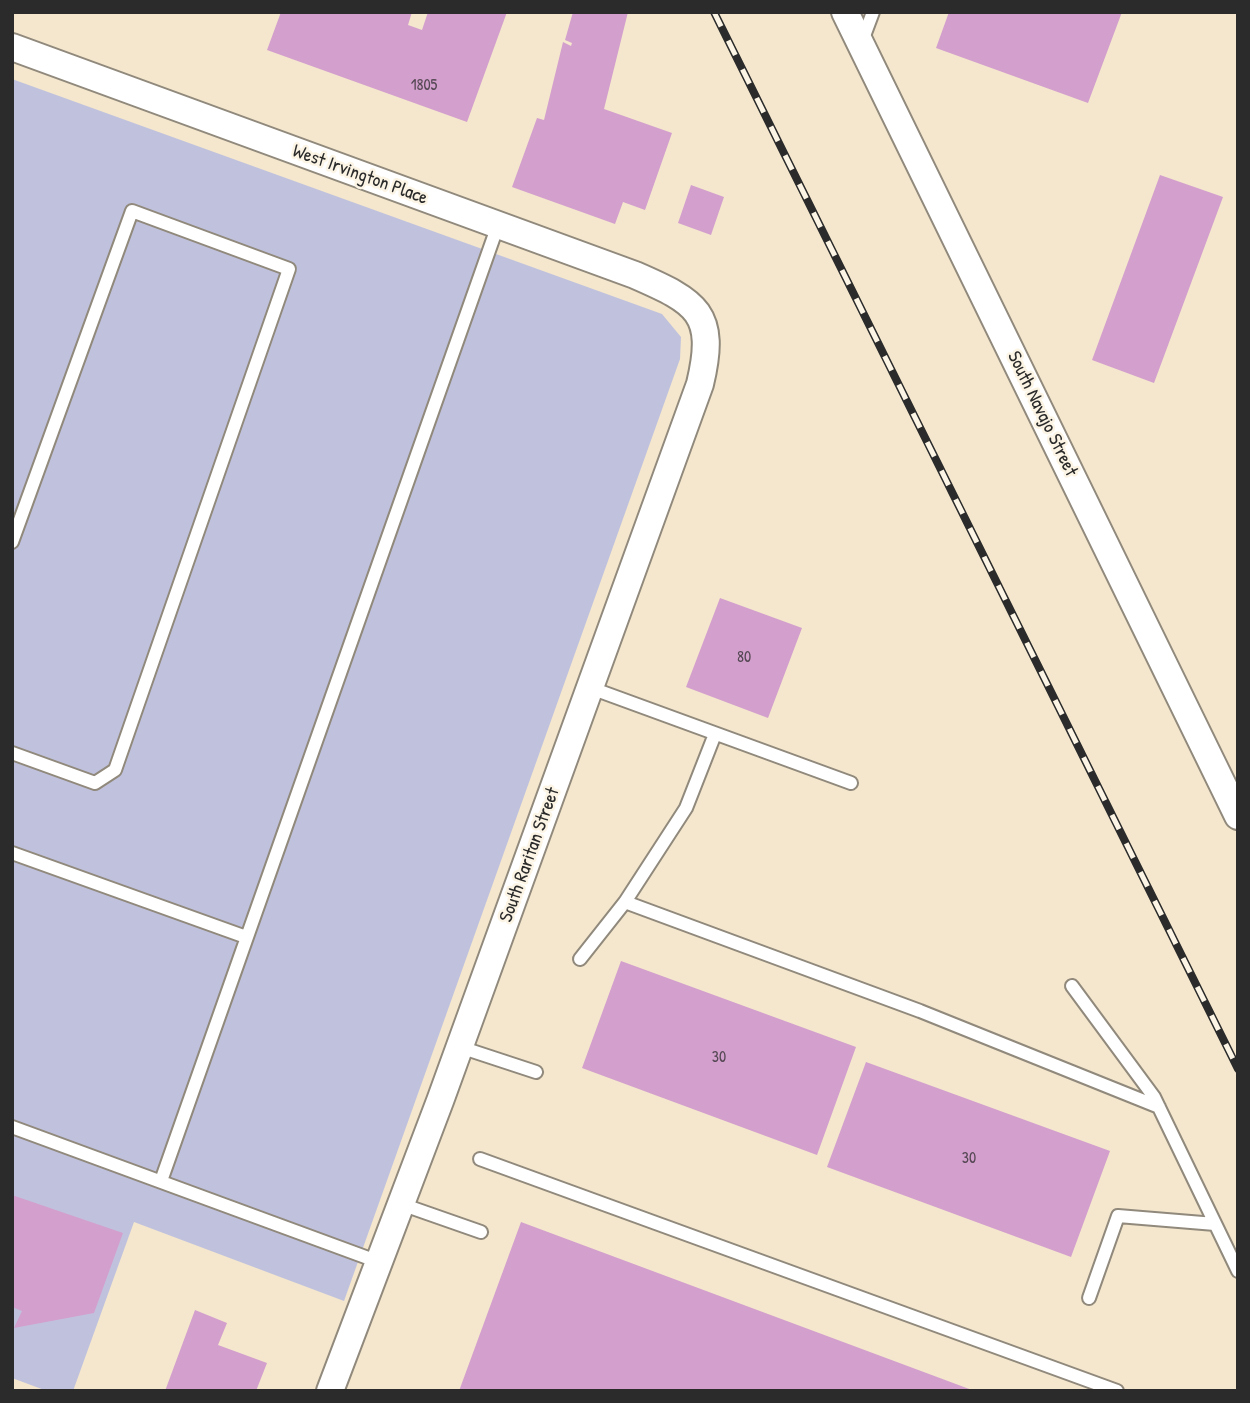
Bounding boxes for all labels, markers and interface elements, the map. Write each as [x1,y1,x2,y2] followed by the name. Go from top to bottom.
[411,76,437,96] house number: 1805
[289,140,431,210] street label: West Irvington Place
[1002,348,1082,480] street label: South Navajo Street
[737,648,751,668] house number: 80
[495,785,565,925] street label: South Raritan Street
[712,1048,726,1068] house number: 30
[962,1149,976,1169] house number: 30

